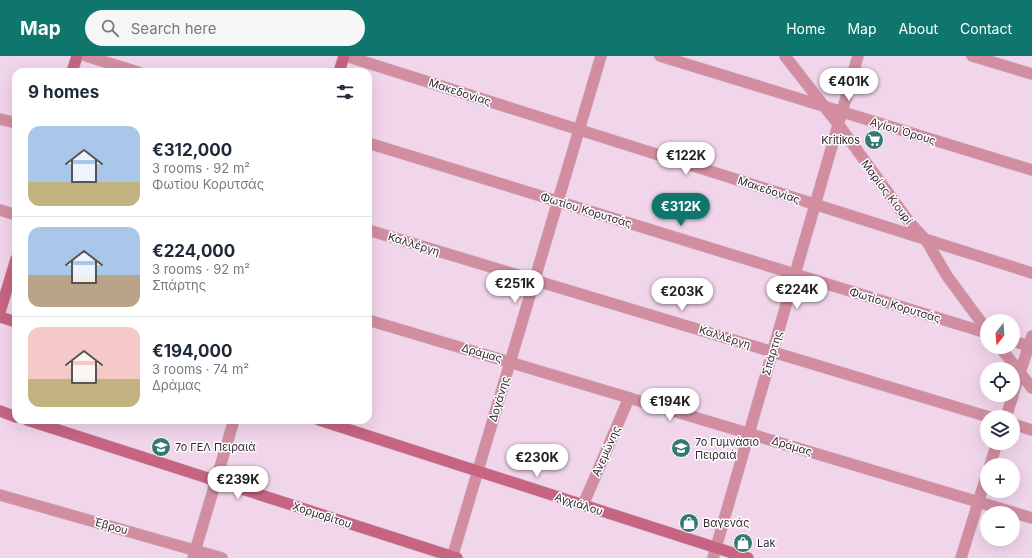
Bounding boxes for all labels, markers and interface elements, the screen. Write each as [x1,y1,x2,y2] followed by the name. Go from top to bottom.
[85,10,365,46] search box
[20,17,61,40] text: Map
[99,17,121,39] icon: search
[131,19,216,38] text: Search here
[786,20,825,37] text: Home
[847,20,877,37] text: Map
[899,20,938,37] text: About
[960,20,1012,37] text: Contact
[821,68,877,102] pin: €401K
[828,73,870,89] text: €401K
[427,75,493,109] street label: Μακεδονίας
[334,81,356,103] icon: filters
[28,82,99,102] text: 9 homes
[868,114,938,148] street label: Αγίου Όρους
[863,129,885,151] supermarket icon: Kritikos
[821,133,860,147] place label: Kritikos
[152,140,232,160] text: €312,000
[60,142,108,190] icon: home
[658,142,714,176] pin: €122K
[666,147,706,163] text: €122K
[858,157,916,227] street label: Μαρίας Κιουρί
[152,160,250,176] text: 3 rooms · 92 m²
[736,173,802,207] street label: Μακεδονίας
[152,176,264,192] text: Φωτίου Κορυτσάς
[539,189,633,231] street label: Φωτίου Κορυτσάς
[653,193,709,227] pin: €312K
[661,198,701,214] text: €312K
[386,230,442,258] street label: Καλλέργη
[152,241,235,261] text: €224,000
[60,243,108,291] icon: home
[152,261,250,277] text: 3 rooms · 92 m²
[487,270,543,304] pin: €251K
[495,275,535,291] text: €251K
[769,276,825,310] pin: €224K
[152,277,206,293] text: Σπάρτης
[654,278,710,312] pin: €203K
[775,281,819,297] text: €224K
[660,283,704,299] text: €203K
[848,284,942,326] street label: Φωτίου Κορυτσάς
[980,314,1020,354] north arrow
[980,314,1020,546] map controls
[697,323,753,351] street label: Καλλέργη
[759,329,785,377] street label: Σπάρτης
[152,341,233,361] text: €194,000
[460,341,504,365] street label: Δράμας
[60,343,108,391] icon: home
[152,361,249,377] text: 3 rooms · 74 m²
[980,362,1020,402] button: locate
[485,375,513,423] street label: Δογάνης
[152,377,201,393] text: Δράμας
[642,388,698,422] pin: €194K
[649,393,691,409] text: €194K
[980,410,1020,450] button: layers
[589,424,623,478] street label: Ανεμώνης
[770,433,814,459] street label: Δράμας
[695,435,759,462] place label: 7ο Γυμνάσιο Πειραιά
[150,436,172,458] school or university icon: 7ο ΓΕΛ Πειραιά
[670,437,692,459] school or university icon: 7ο Γυμνάσιο Πειραιά
[175,440,256,454] place label: 7ο ΓΕΛ Πειραιά
[509,444,565,478] pin: €230K
[515,449,559,465] text: €230K
[980,458,1020,498] button: +
[210,466,266,500] pin: €239K
[216,471,260,487] text: €239K
[553,490,605,518] street label: Αγχιάλου
[291,499,353,531] street label: Χορμοβίτου
[980,506,1020,546] button: −
[678,512,700,534] shop icon: Βαγενάς
[92,515,130,537] street label: Έβρου
[703,516,749,530] place label: Βαγενάς
[732,532,754,554] shop icon: Lak
[757,536,775,550] place label: Lak

